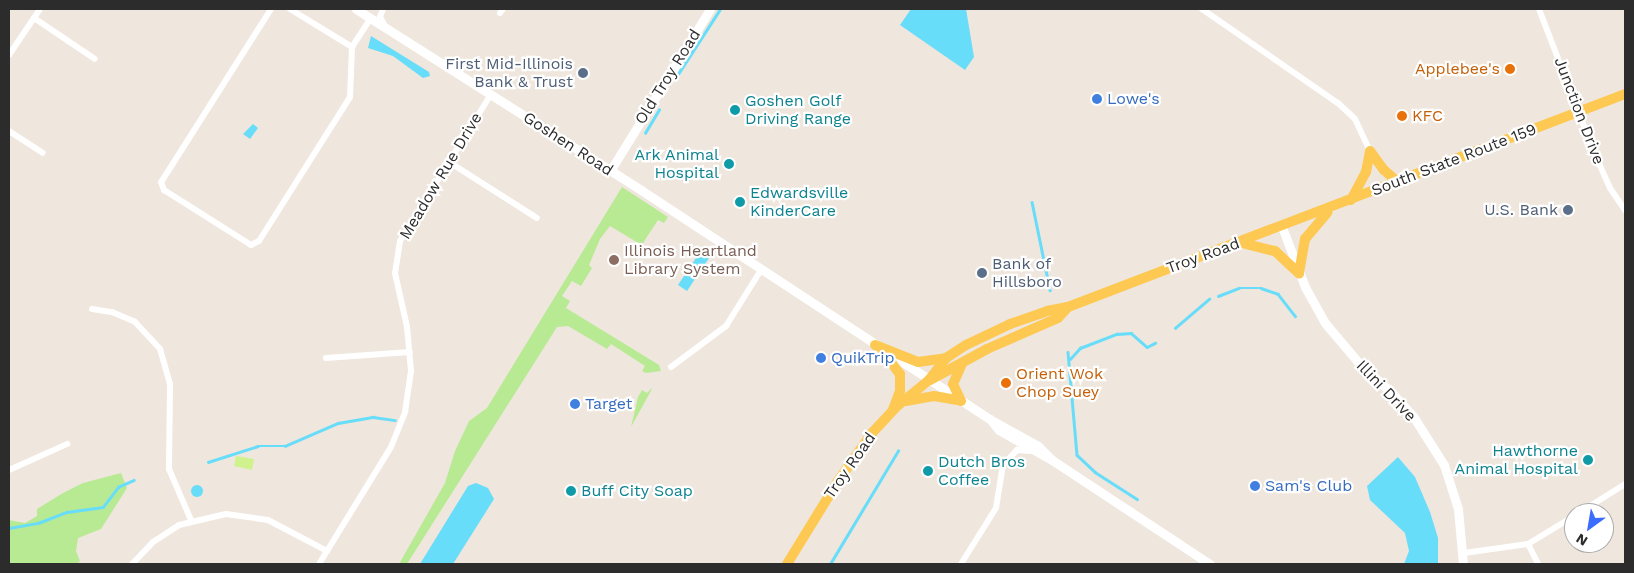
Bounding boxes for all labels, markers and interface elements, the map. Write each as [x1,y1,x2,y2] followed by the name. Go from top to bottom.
[631,26,705,128] street label: Old Troy Road
[445,54,573,92] place label: First Mid-Illinois Bank & Trust
[1550,55,1608,167] street label: Junction Drive
[1415,59,1500,79] place label: Applebee's
[1504,63,1516,75] marker: Applebee's
[577,67,589,79] marker: First Mid-Illinois Bank & Trust
[1107,89,1160,109] place label: Lowe's
[745,91,851,129] place label: Goshen Golf Driving Range
[1091,93,1103,105] marker: Lowe's
[729,104,741,116] marker: Goshen Golf Driving Range
[1412,106,1443,126] place label: KFC
[520,108,616,180] street label: Goshen Road
[395,109,487,243] street label: Meadow Rue Drive
[1396,110,1408,122] marker: KFC
[1369,120,1539,200] street label: South State Route 159
[633,145,719,183] place label: Ark Animal Hospital
[723,158,735,170] marker: Ark Animal Hospital
[750,183,848,221] place label: Edwardsville KinderCare
[734,196,746,208] marker: Edwardsville KinderCare
[1484,200,1558,220] place label: U.S. Bank
[1562,204,1574,216] marker: U.S. Bank
[1164,234,1242,278] street label: Troy Road
[624,241,757,279] place label: Illinois Heartland Library System
[608,254,620,266] marker: Illinois Heartland Library System
[992,254,1062,292] place label: Bank of Hillsboro
[976,267,988,279] marker: Bank of Hillsboro
[831,348,895,368] place label: QuikTrip
[815,352,827,364] marker: QuikTrip
[1352,356,1420,426] street label: Illini Drive
[1016,364,1103,402] place label: Orient Wok Chop Suey
[1000,377,1012,389] marker: Orient Wok Chop Suey
[585,394,632,414] place label: Target
[569,398,581,410] marker: Target
[820,429,880,503] street label: Troy Road
[1454,441,1578,479] place label: Hawthorne Animal Hospital
[938,452,1025,490] place label: Dutch Bros Coffee
[1582,454,1594,466] marker: Hawthorne Animal Hospital
[922,465,934,477] marker: Dutch Bros Coffee
[1265,476,1352,496] place label: Sam's Club
[1249,480,1261,492] marker: Sam's Club
[581,481,694,501] place label: Buff City Soap
[565,485,577,497] marker: Buff City Soap
[1564,503,1614,553] north arrow
[1573,530,1590,549] text: N

